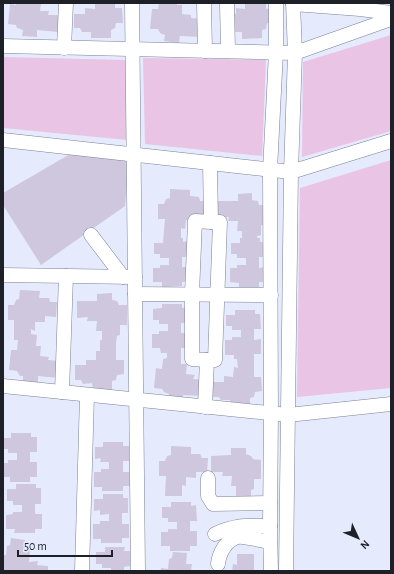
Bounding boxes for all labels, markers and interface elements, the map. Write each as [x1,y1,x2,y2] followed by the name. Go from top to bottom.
[338,518,378,558] north arrow
[18,532,112,558] scale bar
[358,538,371,551] text: N
[24,540,47,552] text: 50 m

